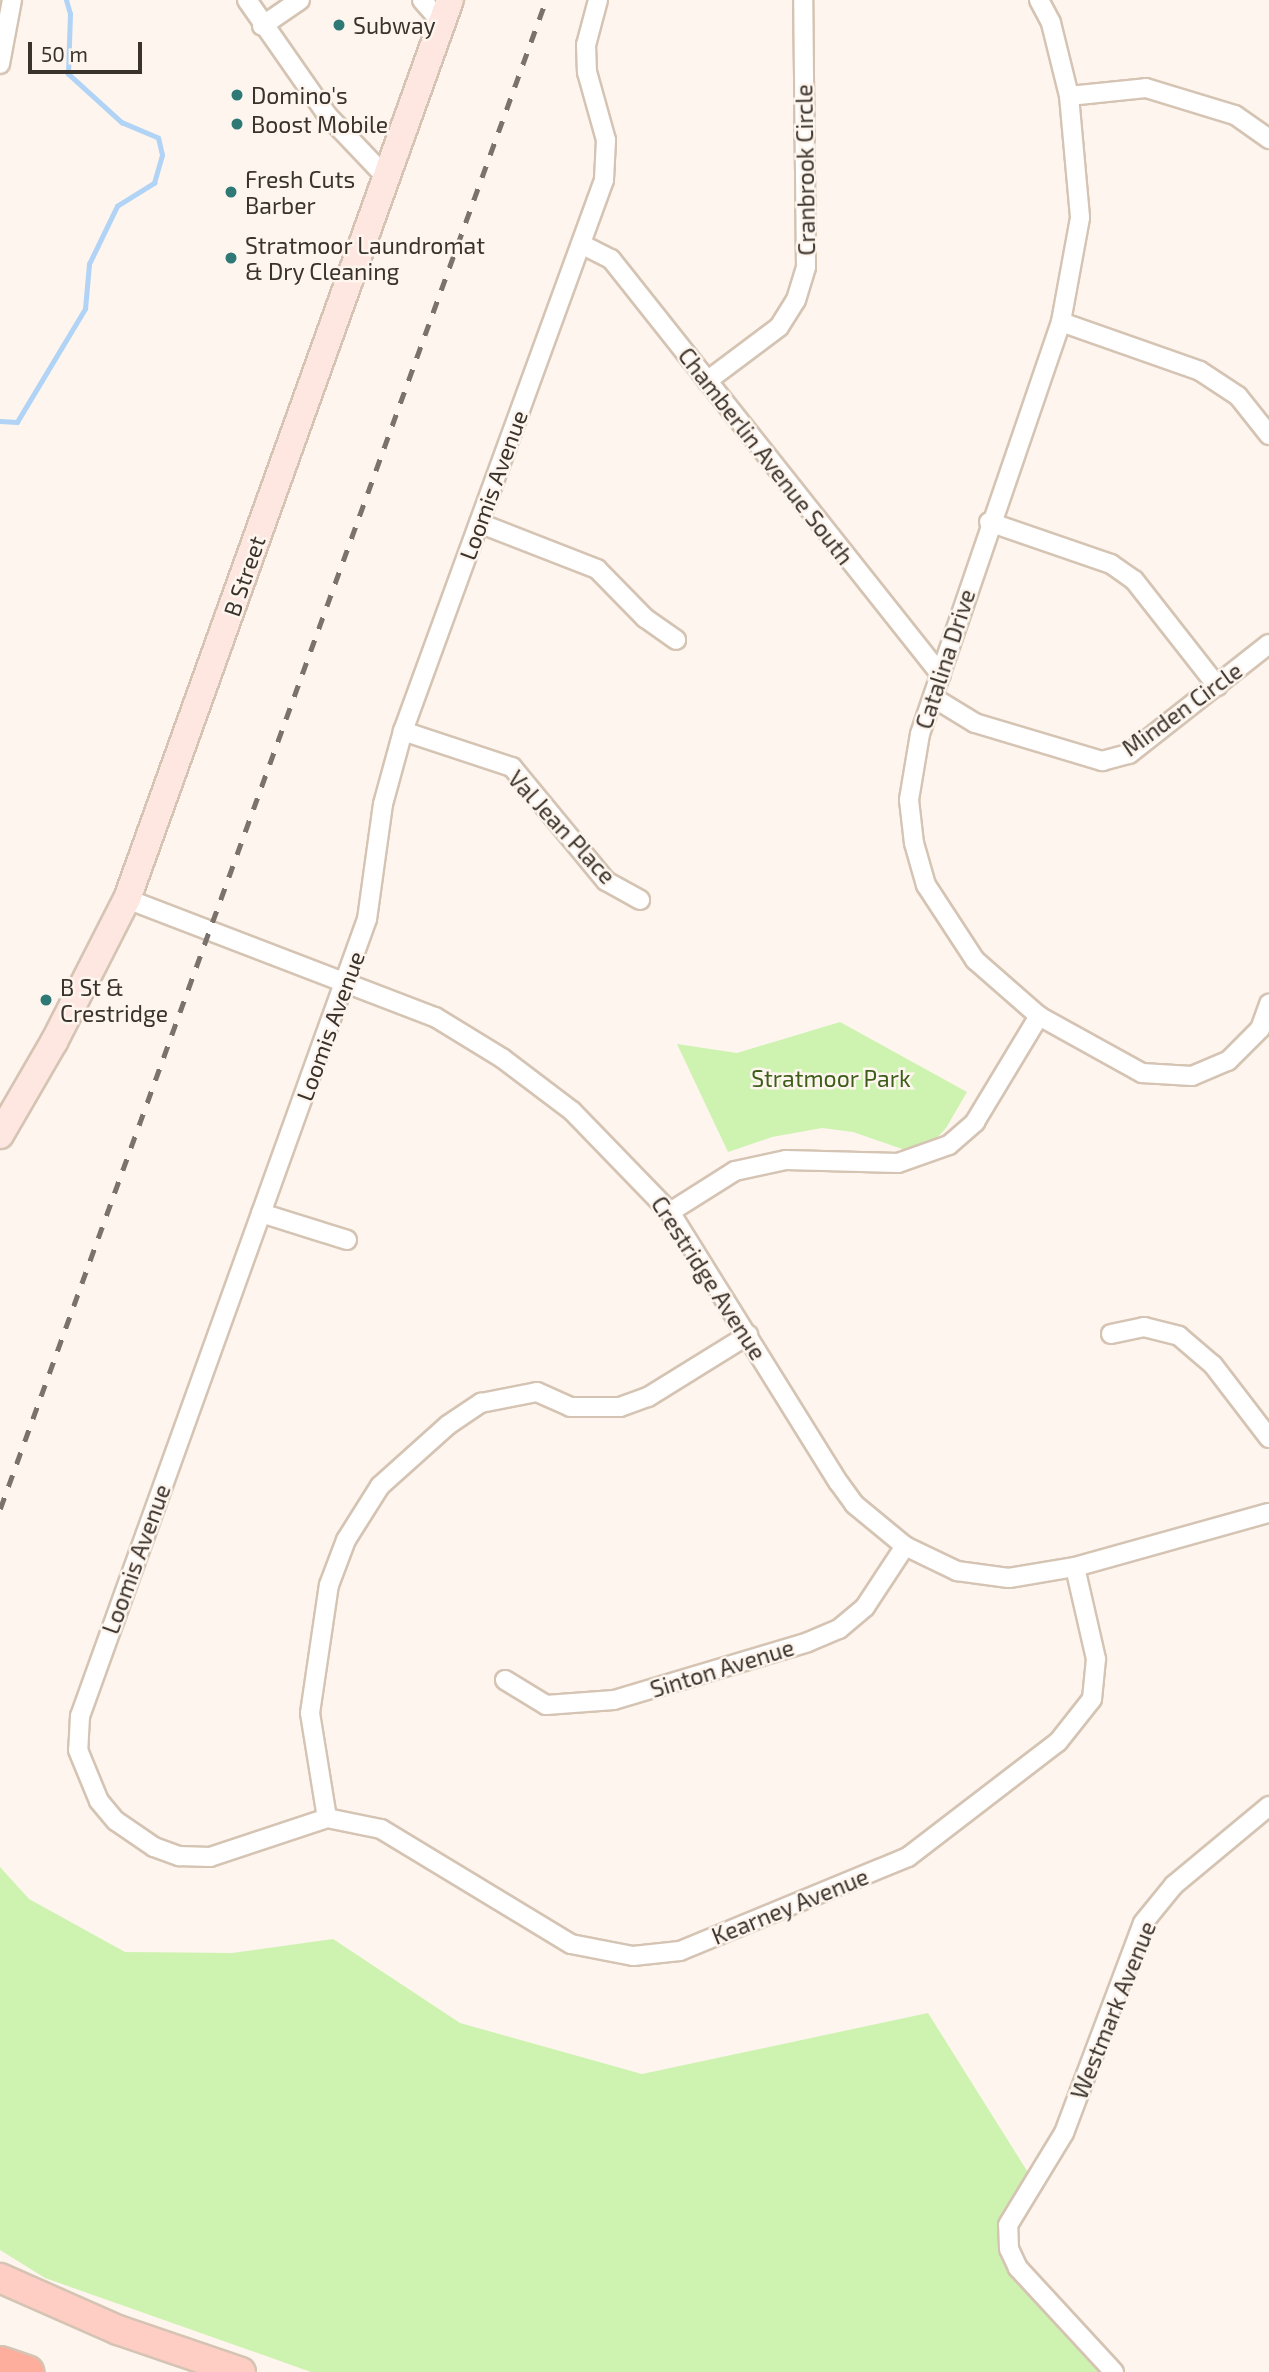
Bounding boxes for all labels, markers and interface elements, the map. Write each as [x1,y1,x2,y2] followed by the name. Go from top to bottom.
[353,11,436,39] place label: Subway
[331,17,347,33] marker: Subway
[32,28,145,72] scale bar
[41,41,88,66] text: 50 m
[251,81,348,109] place label: Domino's
[790,84,820,256] street label: Cranbrook Circle
[229,87,245,103] marker: Domino's
[251,110,388,138] place label: Boost Mobile
[229,116,245,132] marker: Boost Mobile
[245,165,355,219] place label: Fresh Cuts Barber
[223,184,239,200] marker: Fresh Cuts Barber
[245,231,485,285] place label: Stratmoor Laundromat & Dry Cleaning
[223,250,239,266] marker: Stratmoor Laundromat & Dry Cleaning
[673,342,859,570] street label: Chamberlin Avenue South
[453,406,533,564] street label: Loomis Avenue
[217,532,271,620] street label: B Street
[909,586,981,732] street label: Catalina Drive
[1117,656,1247,762] street label: Minden Circle
[502,764,622,890] street label: Val Jean Place
[290,947,370,1105] street label: Loomis Avenue
[60,973,168,1027] place label: B St & Crestridge
[38,992,54,1008] marker: B St & Crestridge
[751,1064,911,1092] park label: Stratmoor Park
[646,1191,772,1365] street label: Crestridge Avenue
[96,1480,176,1638] street label: Loomis Avenue
[647,1633,797,1703] street label: Sinton Avenue
[707,1862,873,1950] street label: Kearney Avenue
[1065,1917,1161,2103] street label: Westmark Avenue

